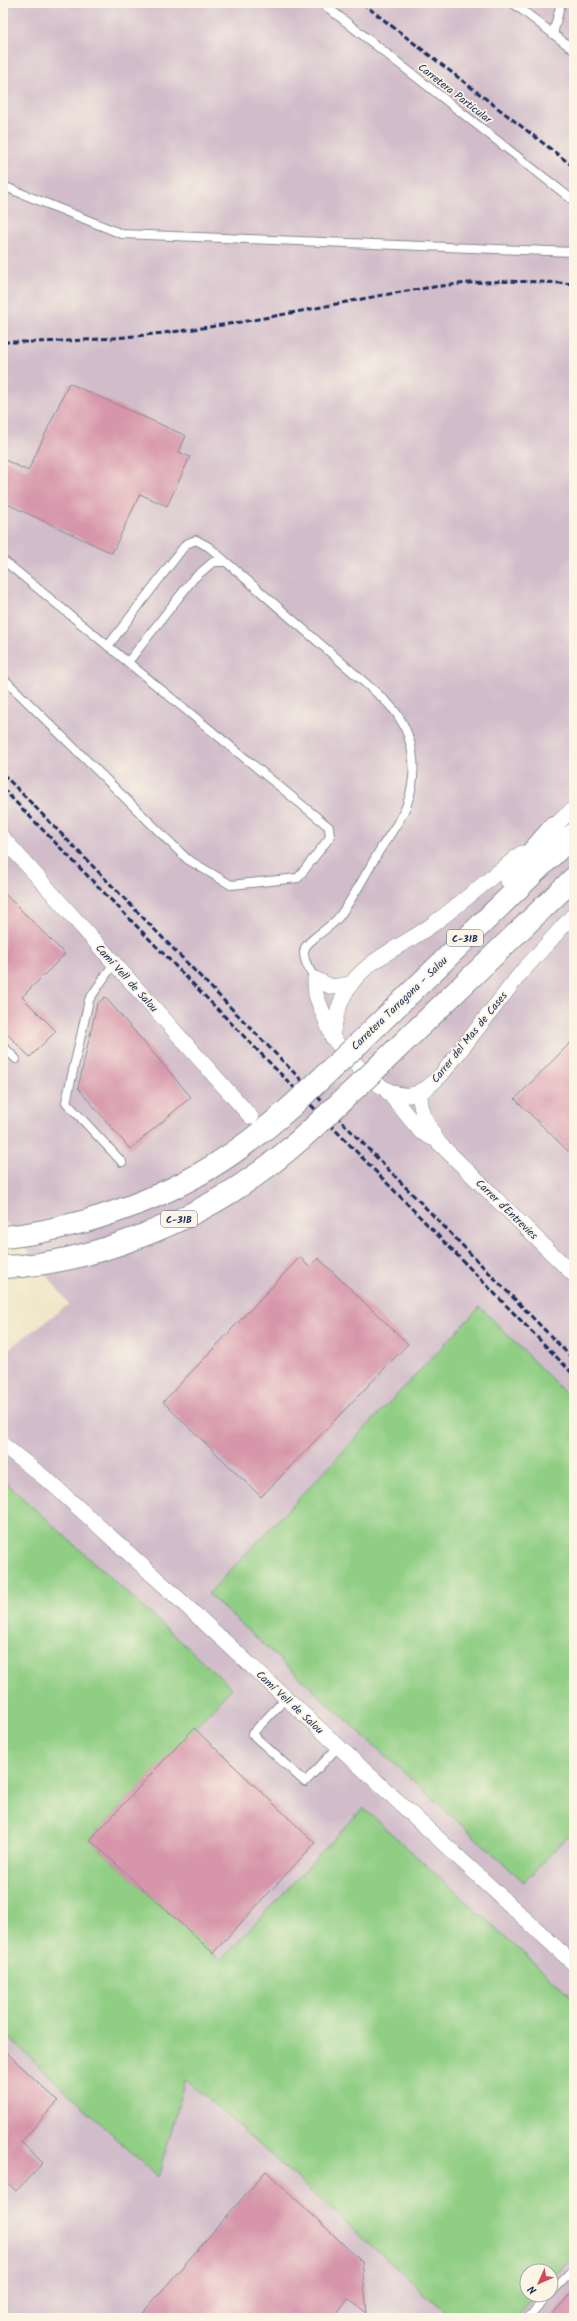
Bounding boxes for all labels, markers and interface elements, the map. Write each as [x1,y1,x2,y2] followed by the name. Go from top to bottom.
[413,59,496,129] street label: Carretera Particular
[447,930,483,946] road number: C-31B
[90,940,163,1018] street label: Camí Vell de Salou
[347,952,453,1055] street label: Carretera Tarragona - Salou
[427,988,513,1087] street label: Carrer del Mas de Cases
[471,1175,542,1245] street label: Carrer d'Entrevies
[161,1211,197,1227] road number: C-31B
[251,1666,328,1739] street label: Camí Vell de Salou
[519,2263,559,2303] north arrow
[524,2281,541,2298] text: N

